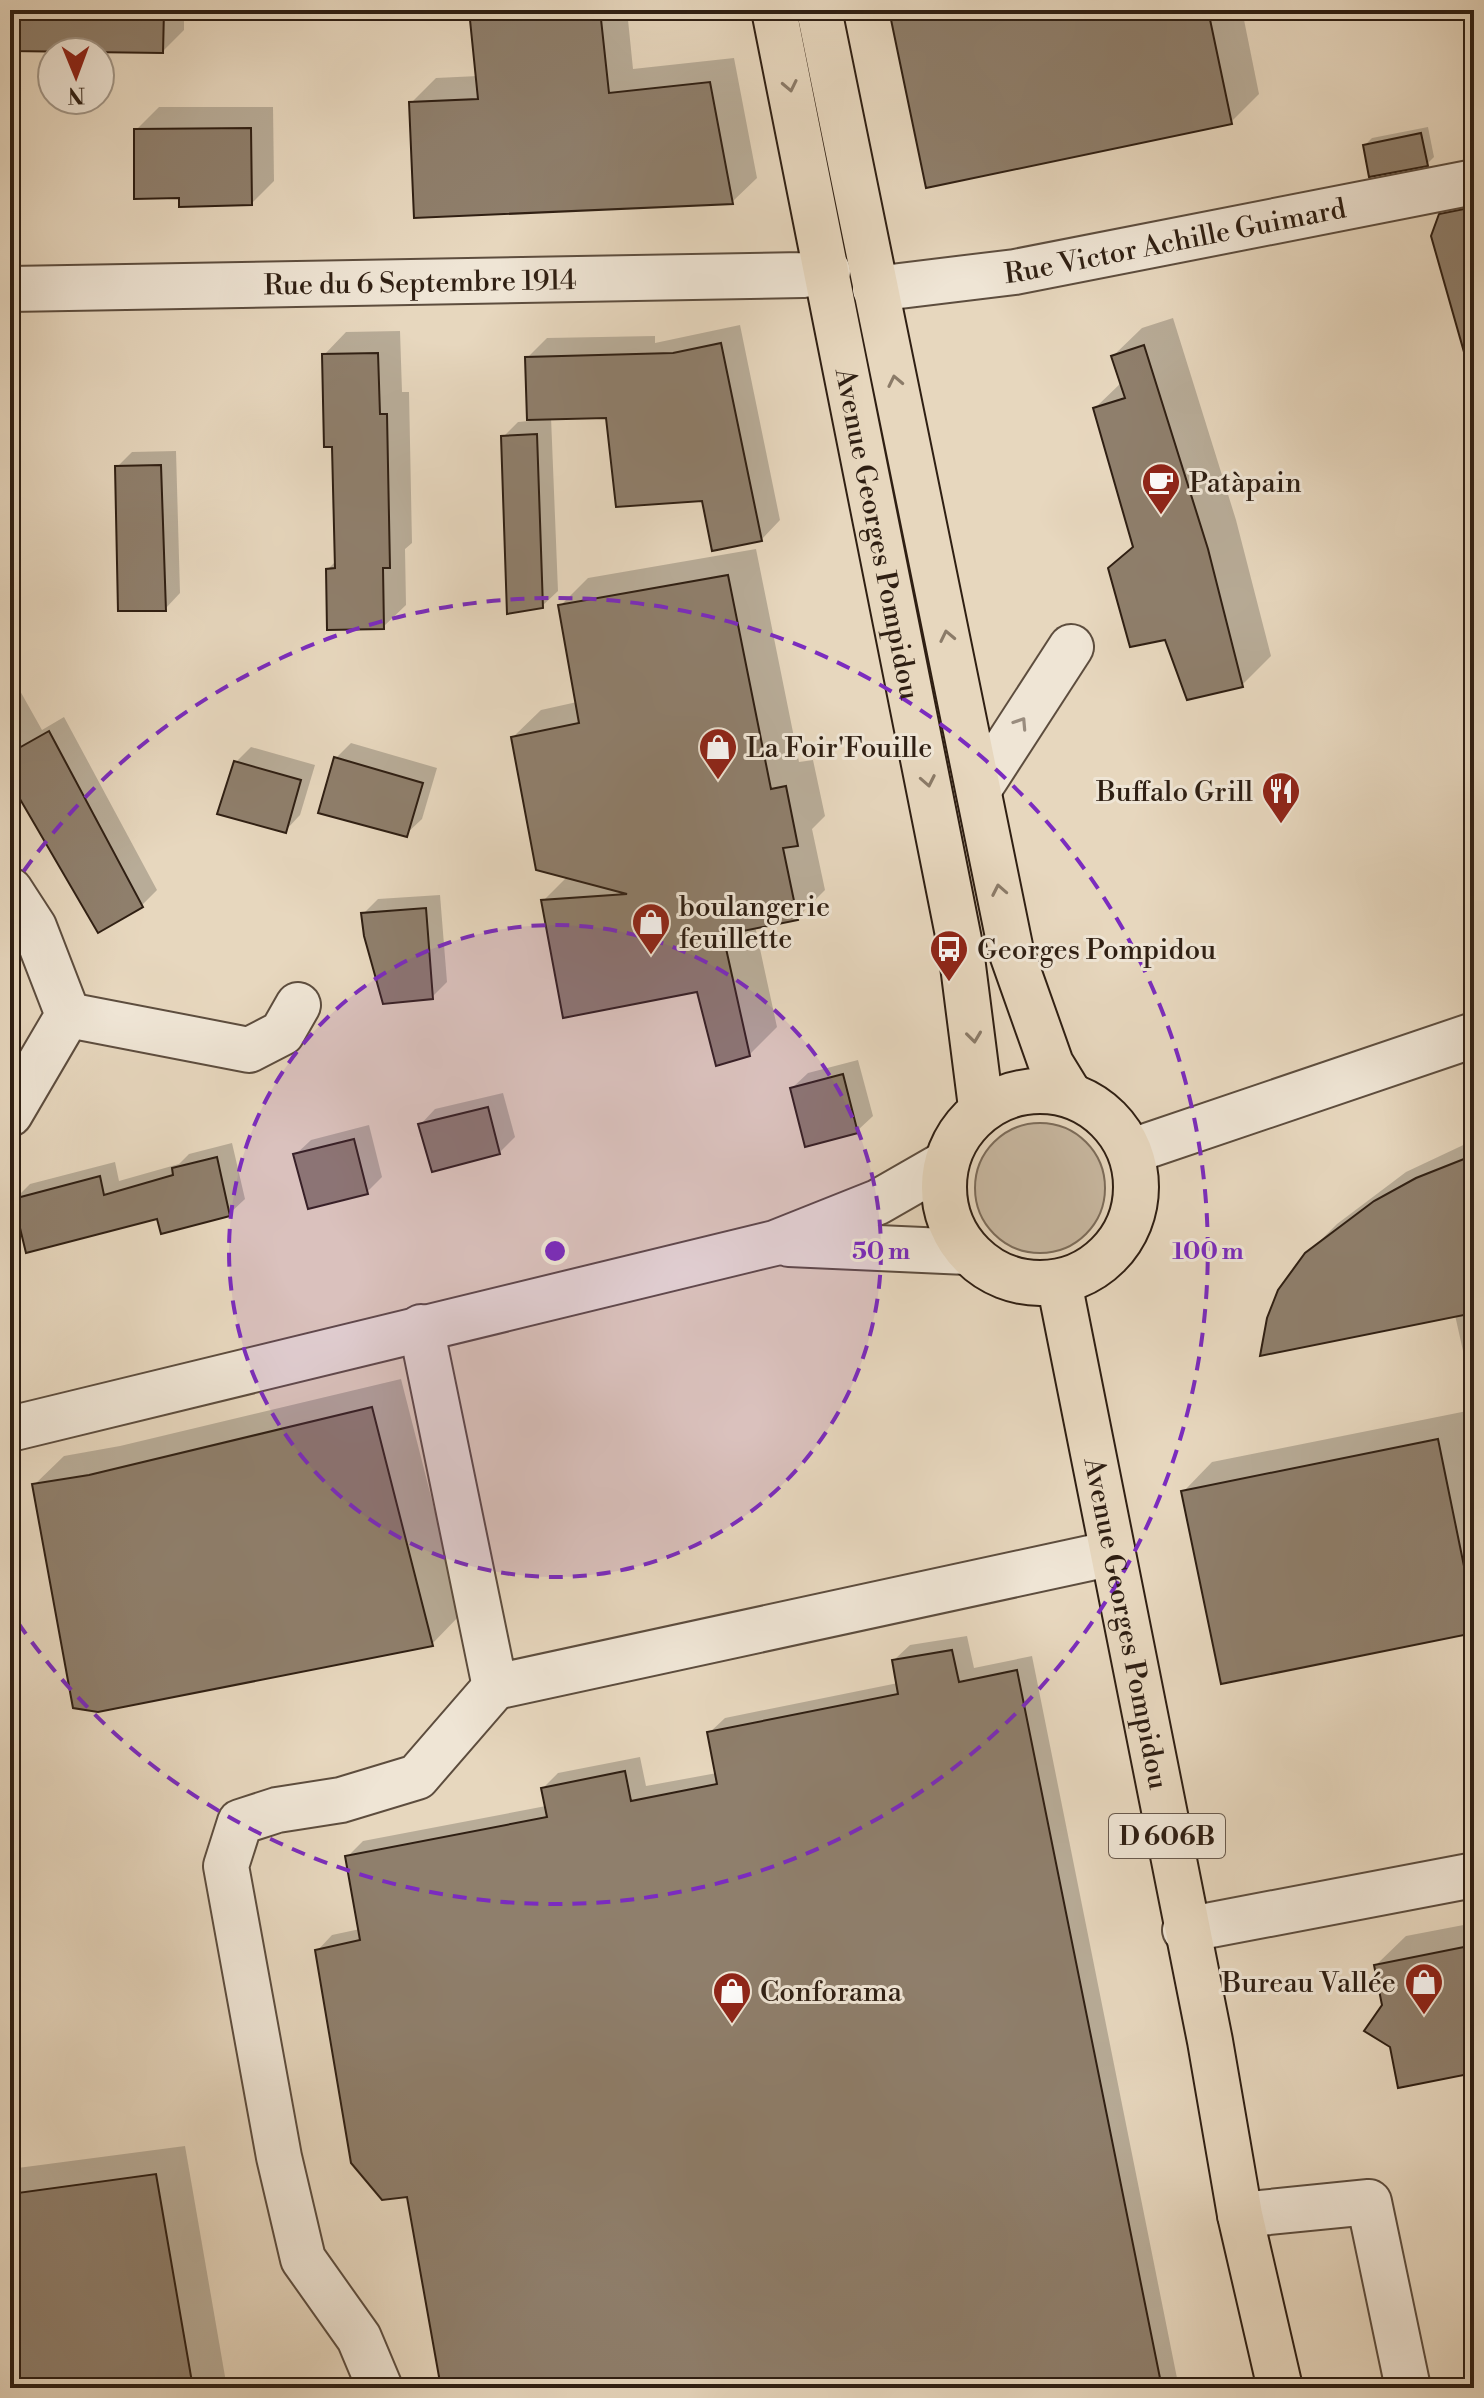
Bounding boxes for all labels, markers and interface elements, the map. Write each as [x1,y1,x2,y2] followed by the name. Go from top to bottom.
[36,36,116,116] north arrow
[781,79,798,93] one-way arrow
[67,81,85,108] text: N
[1002,191,1349,292] street label: Rue Victor Achille Guimard
[263,263,577,304] street label: Rue du 6 Septembre 1914
[826,364,927,703] street label: Avenue Georges Pompidou
[887,374,904,388] one-way arrow
[1140,461,1182,516] cafe icon: Patàpain
[1189,466,1302,501] place label: Patàpain
[939,629,956,643] one-way arrow
[1012,718,1027,732] one-way arrow
[697,726,739,781] shop icon: La Foir'Fouille
[746,731,932,766] place label: La Foir'Fouille
[1260,770,1302,825] restaurant icon: Buffalo Grill
[919,774,936,787] one-way arrow
[1095,775,1253,810] place label: Buffalo Grill
[992,884,1009,897] one-way arrow
[679,890,830,957] place label: boulangerie feuillette
[630,901,672,956] shop icon: boulangerie feuillette
[928,928,970,983] bus stop icon: Georges Pompidou
[977,933,1216,968] place label: Georges Pompidou
[965,1030,982,1043] one-way arrow
[541,1237,569,1265] centre of rings
[852,1237,910,1267] text: 50 m
[1172,1237,1244,1267] text: 100 m
[1075,1454,1176,1792] street label: Avenue Georges Pompidou
[1109,1814,1225,1858] road number: D 606B
[1403,1961,1445,2016] shop icon: Bureau Vallée
[1221,1966,1396,2001] place label: Bureau Vallée
[711,1970,753,2025] shop icon: Conforama
[760,1975,903,2010] place label: Conforama

